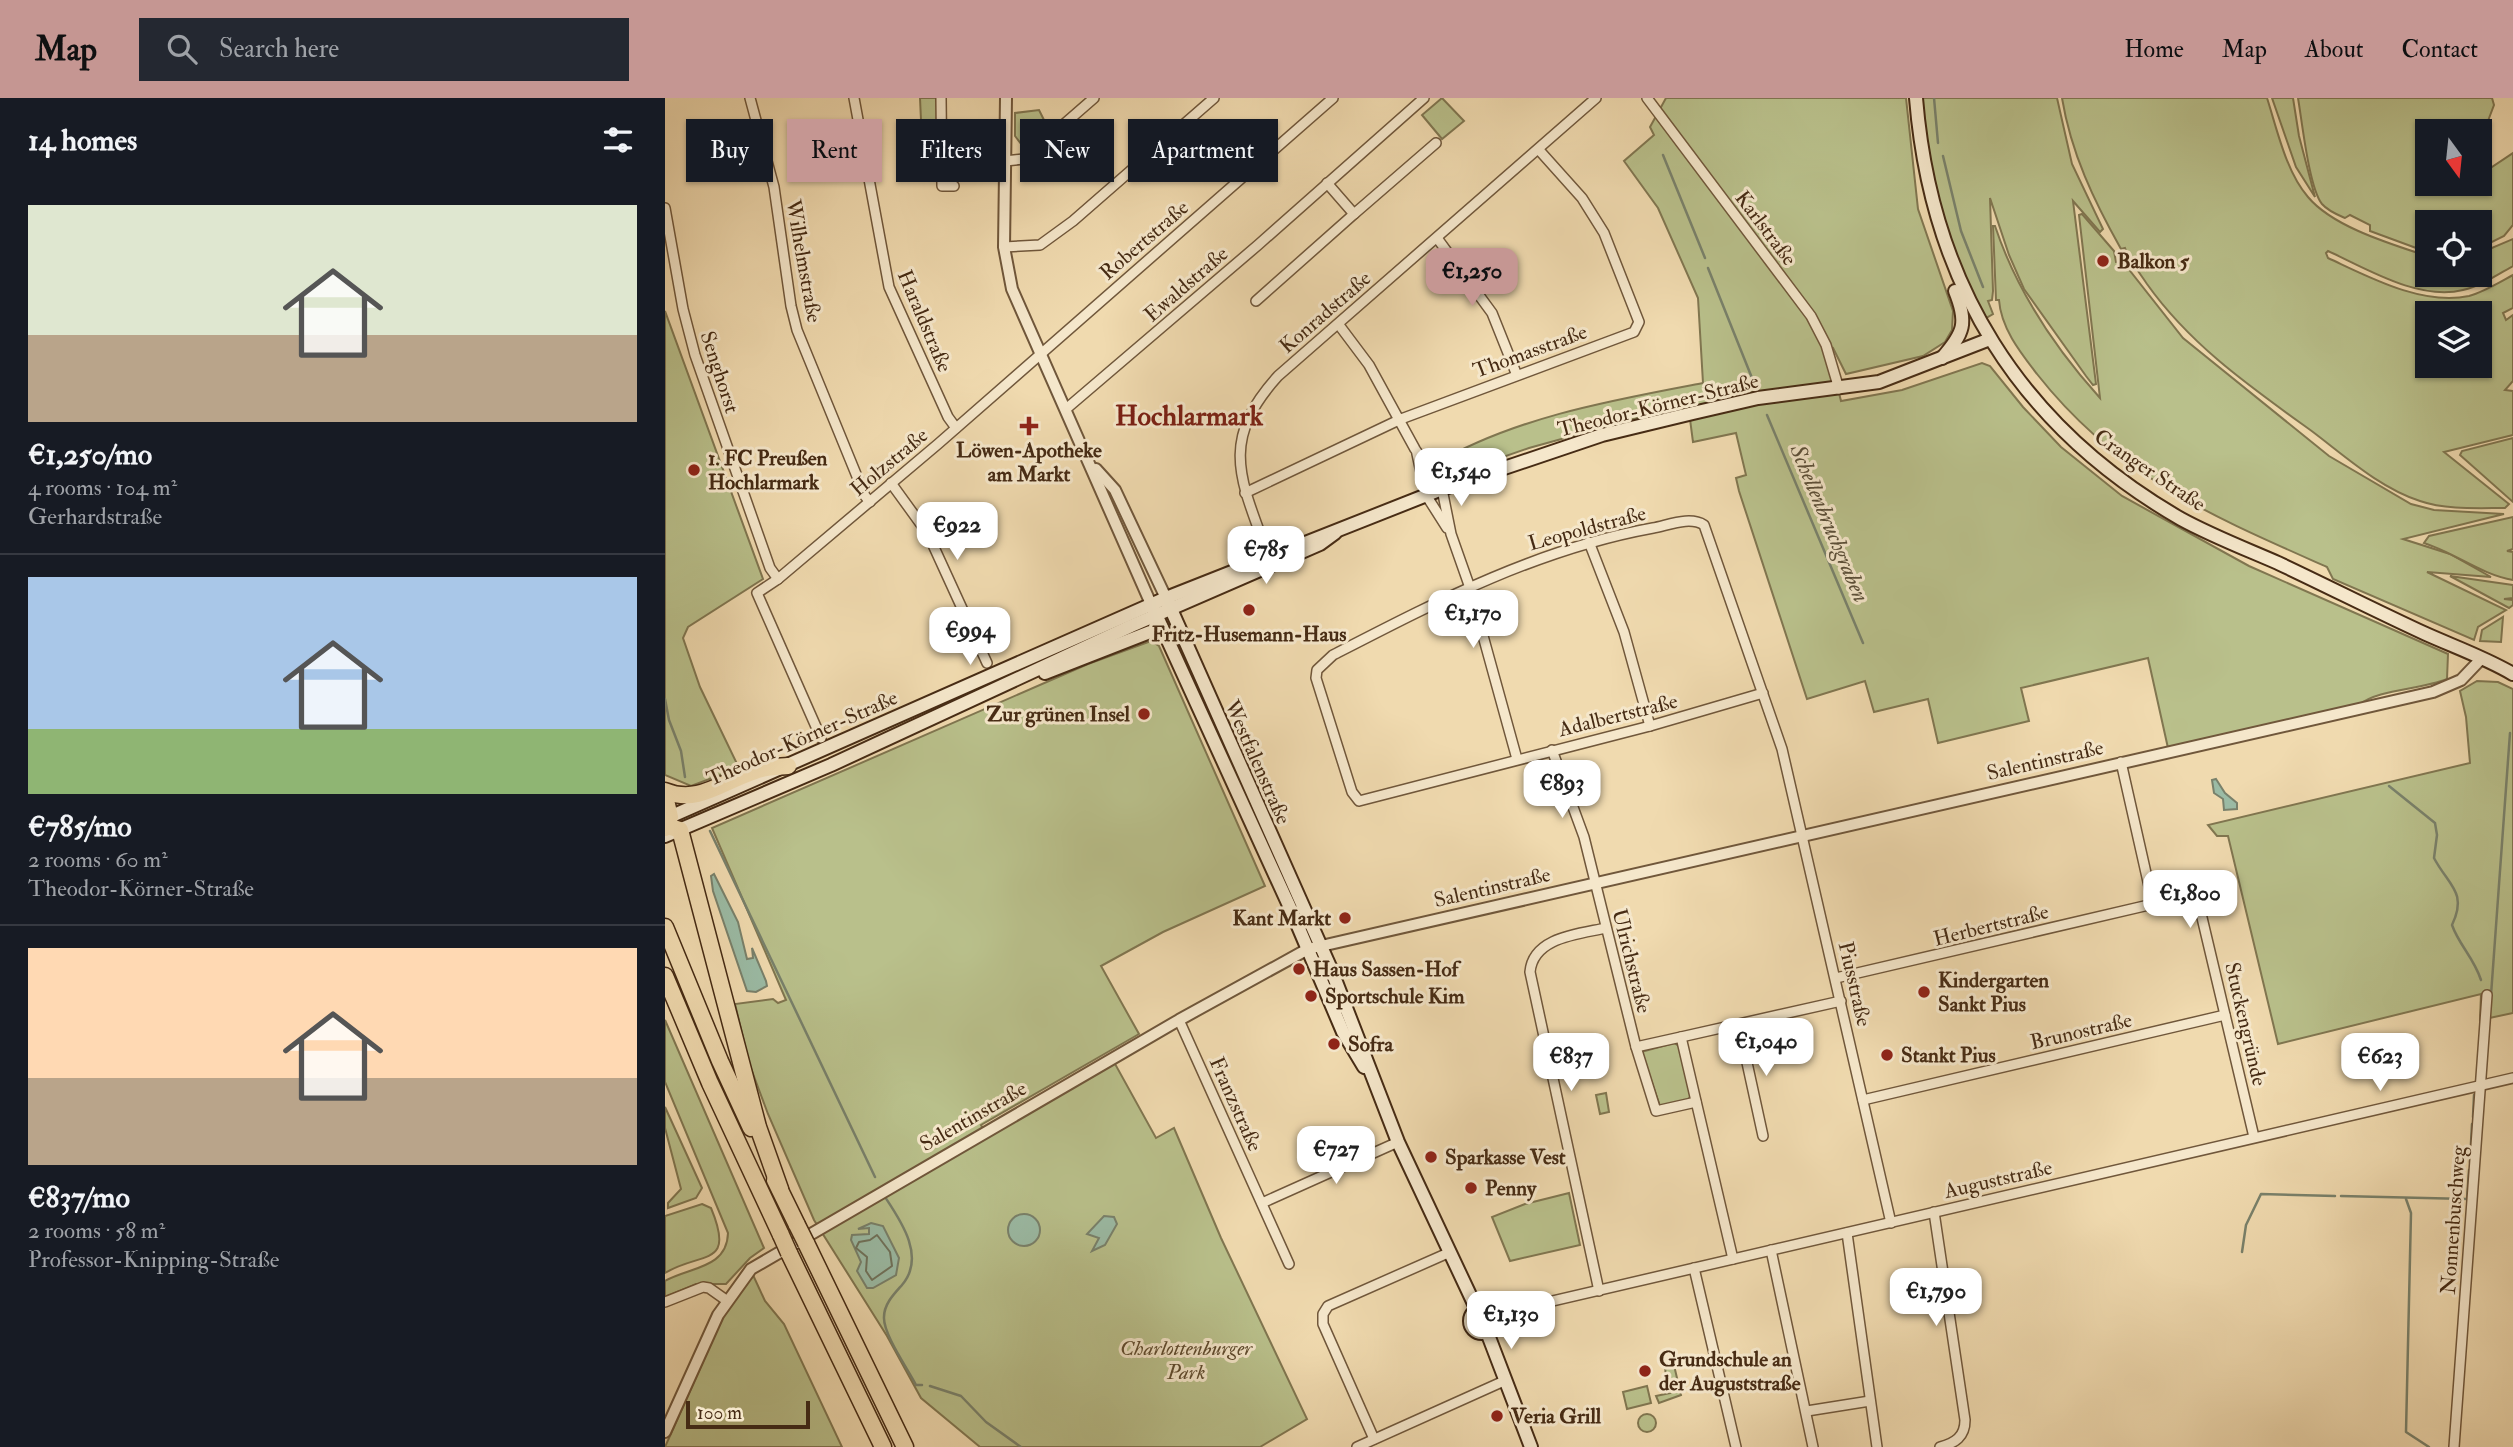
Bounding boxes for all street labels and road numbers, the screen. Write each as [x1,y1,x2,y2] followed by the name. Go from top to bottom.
[1729,185,1803,271] street label: Karlstraße
[1094,194,1195,286] street label: Robertstraße
[779,197,828,325] street label: Wilhelmstraße
[1139,240,1234,328] street label: Ewaldstraße
[1274,265,1377,360] street label: Konradstraße
[891,266,958,377] street label: Haraldstraße
[1469,318,1591,385] street label: Thomasstraße
[694,328,745,417] street label: Senghorst
[1555,367,1762,444] street label: Theodor-Körner-Straße
[845,422,934,503] street label: Holzstraße
[2089,423,2211,518] street label: Cranger Straße
[1525,500,1649,557] street label: Leopoldstraße
[702,684,902,793] street label: Theodor-Körner-Straße
[1555,688,1681,744] street label: Adalbertstraße
[1218,695,1297,829] street label: Westfalenstraße
[1984,734,2106,787] street label: Salentinstraße
[1431,861,1553,914] street label: Salentinstraße
[1931,898,2052,953] street label: Herbertstraße
[1606,906,1658,1016] street label: Ulrichstraße
[1832,939,1877,1029] street label: Piusstraße
[2218,960,2273,1089] street label: Stuckengründe
[2028,1007,2135,1056] street label: Brunostraße
[1203,1053,1268,1156] street label: Franzstraße
[915,1075,1032,1158] street label: Salentinstraße
[2435,1144,2472,1295] street label: Nonnenbuschweg
[1940,1154,2055,1205] street label: Auguststraße

